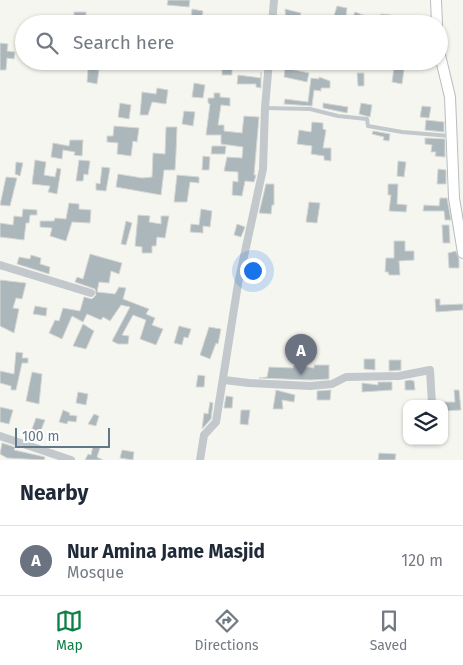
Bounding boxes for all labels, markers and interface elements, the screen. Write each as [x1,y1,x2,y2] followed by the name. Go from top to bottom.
[15,15,448,70] search box
[33,29,61,57] icon: search
[73,31,174,54] text: Search here
[240,258,266,284] your location
[285,334,317,375] pin: A
[403,400,448,445] map controls
[403,400,448,445] button: layers
[15,425,110,448] scale bar
[22,428,59,445] text: 100 m
[20,480,88,506] text: Nearby
[67,540,265,563] text: Nur Amina Jame Masjid
[31,551,41,570] text: A
[401,551,443,570] text: 120 m
[67,563,124,582] text: Mosque
[55,607,83,654] tab: Map
[194,607,259,654] tab: Directions
[370,607,408,654] tab: Saved

